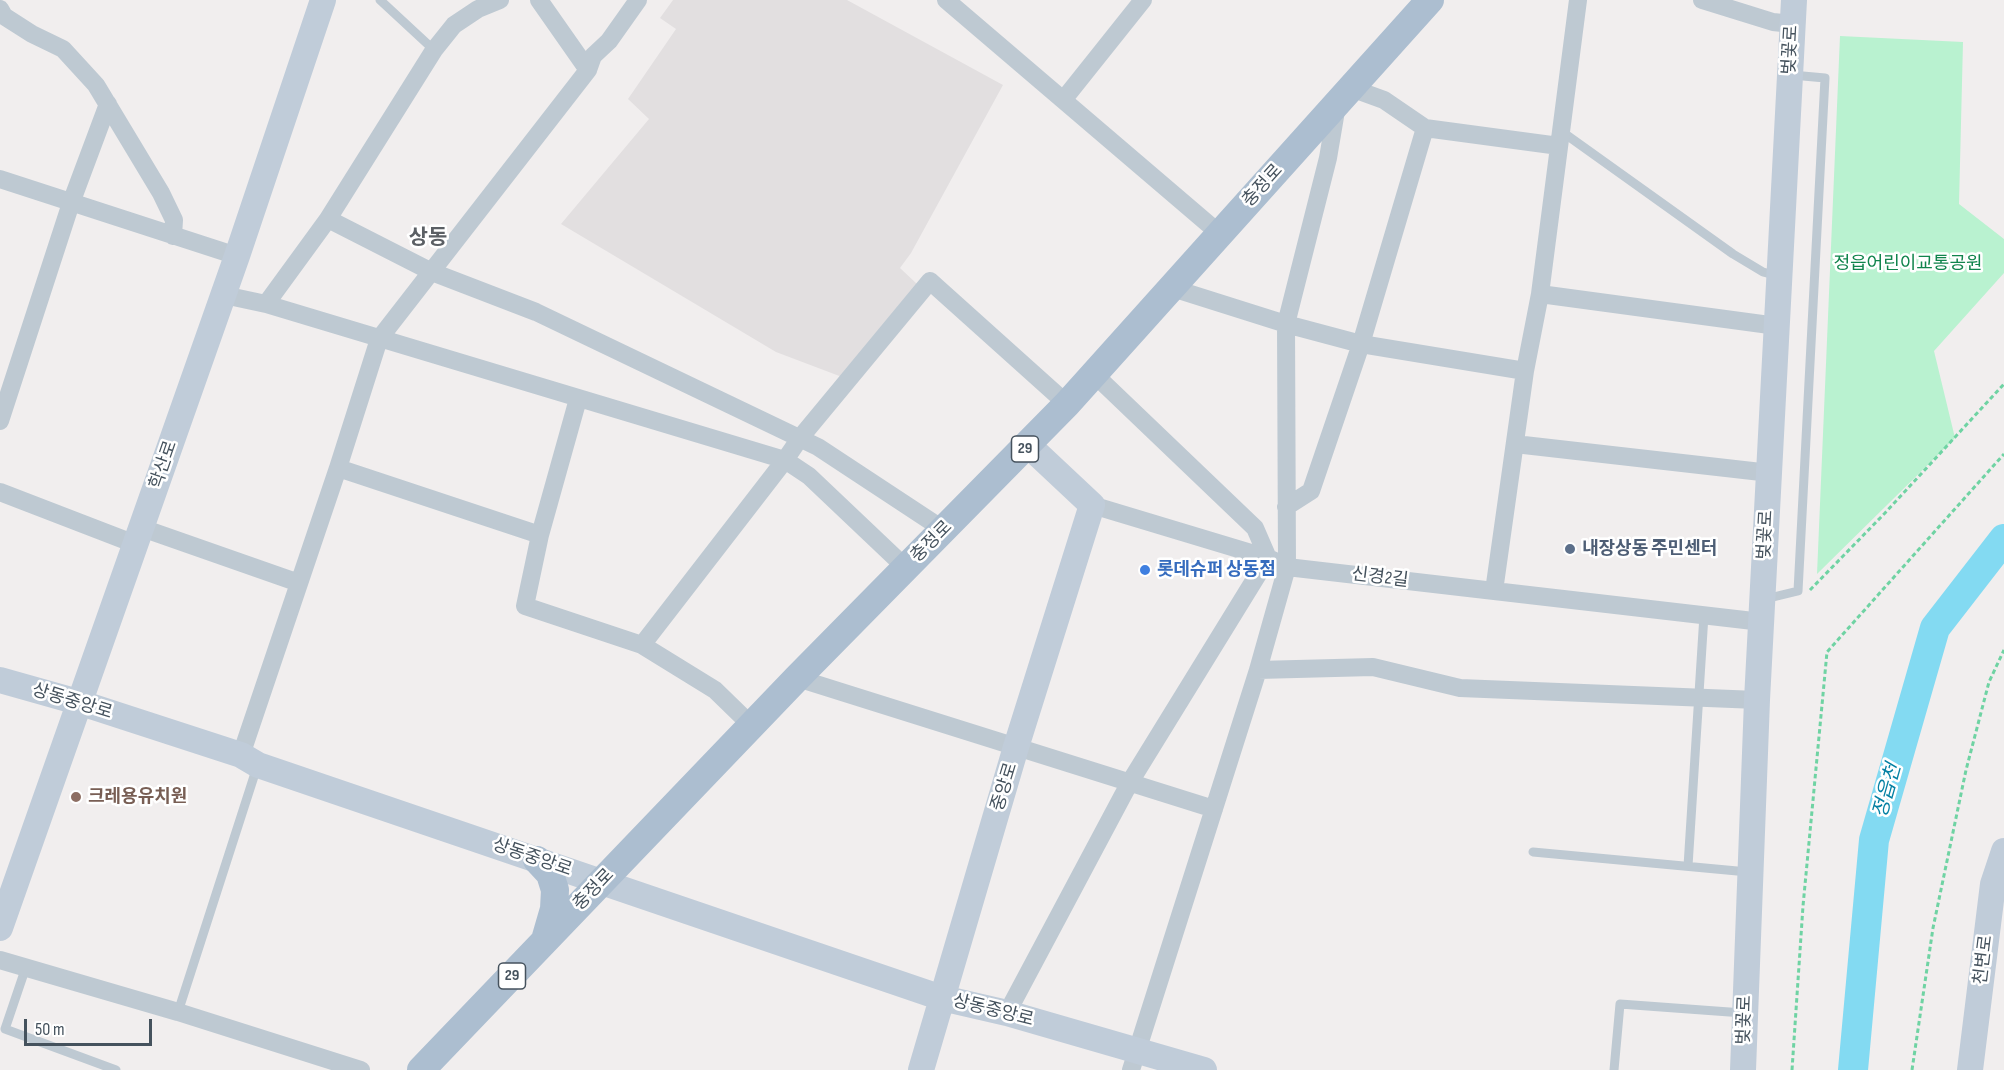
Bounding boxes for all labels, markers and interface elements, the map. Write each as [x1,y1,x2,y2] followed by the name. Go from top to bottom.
[1779,25,1803,75] street label: 벚꽃로
[1238,160,1288,212] street label: 충정로
[409,226,447,252] district label: 상동
[1833,253,1983,275] park label: 정읍어린이교통공원
[1012,436,1038,462] road number: 29
[146,438,182,492] street label: 학산로
[1754,510,1778,560] street label: 벚꽃로
[907,517,957,567] street label: 충정로
[1582,538,1717,560] place label: 내장상동 주민센터
[1563,542,1577,556] marker: 내장상동 주민센터
[1157,559,1276,581] place label: 롯데슈퍼 상동점
[1138,563,1152,577] marker: 롯데슈퍼 상동점
[1350,564,1410,592] street label: 신경2길
[29,680,115,724] street label: 상동중앙로
[987,760,1023,814] street label: 중앙로
[1869,761,1907,821] water label: 정읍천
[88,786,187,808] place label: 크레용유치원
[69,790,83,804] marker: 크레용유치원
[489,834,575,882] street label: 상동중앙로
[569,865,619,915] street label: 충정로
[1970,934,1998,986] street label: 천변로
[498,963,526,989] road number: 29
[950,991,1036,1031] street label: 상동중앙로
[1733,995,1757,1045] street label: 벚꽃로
[27,1007,154,1045] scale bar
[35,1019,65,1040] text: 50 m

